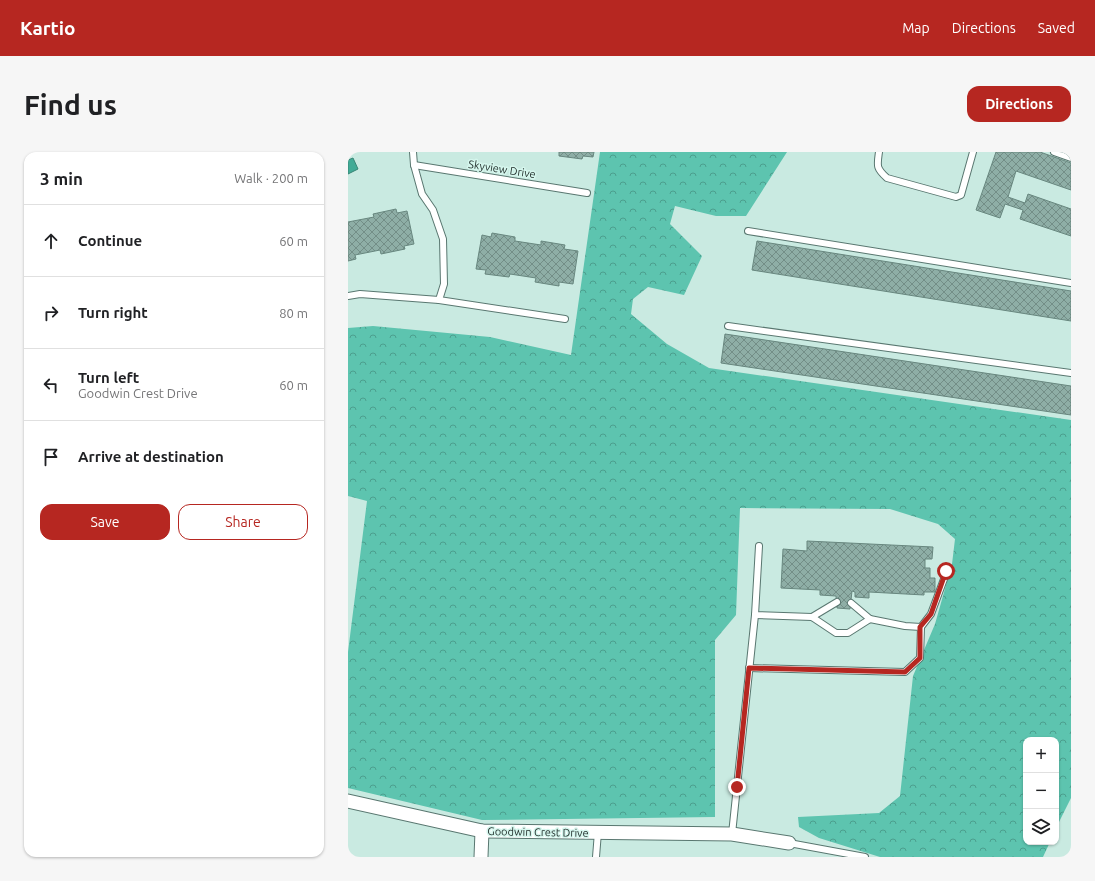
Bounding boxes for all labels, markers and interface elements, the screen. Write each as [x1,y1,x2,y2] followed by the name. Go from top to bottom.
[20,17,76,39] text: Kartio
[902,20,930,36] text: Map
[952,20,1016,36] text: Directions
[1038,20,1075,36] text: Saved
[967,86,1071,122] button: Directions
[24,89,117,120] text: Find us
[467,158,537,180] street label: Skyview Drive
[40,169,83,188] text: 3 min
[234,171,308,185] text: Walk · 200 m
[40,230,62,252] icon: ahead
[78,232,142,249] text: Continue
[279,234,308,248] text: 60 m
[40,302,62,324] icon: right
[78,304,148,321] text: Turn right
[279,306,308,320] text: 80 m
[78,369,139,386] text: Turn left
[40,374,62,396] icon: left
[279,378,308,392] text: 60 m
[78,386,198,400] text: Goodwin Crest Drive
[40,446,62,468] icon: arrive
[78,448,224,465] text: Arrive at destination
[40,504,170,540] button: Save
[178,504,308,540] button: Share
[937,562,955,580] route start
[1023,737,1059,845] map controls
[1023,737,1059,773] button: +
[1023,773,1059,809] button: −
[728,778,746,796] route end
[1023,809,1059,845] button: layers
[487,825,589,839] street label: Goodwin Crest Drive

